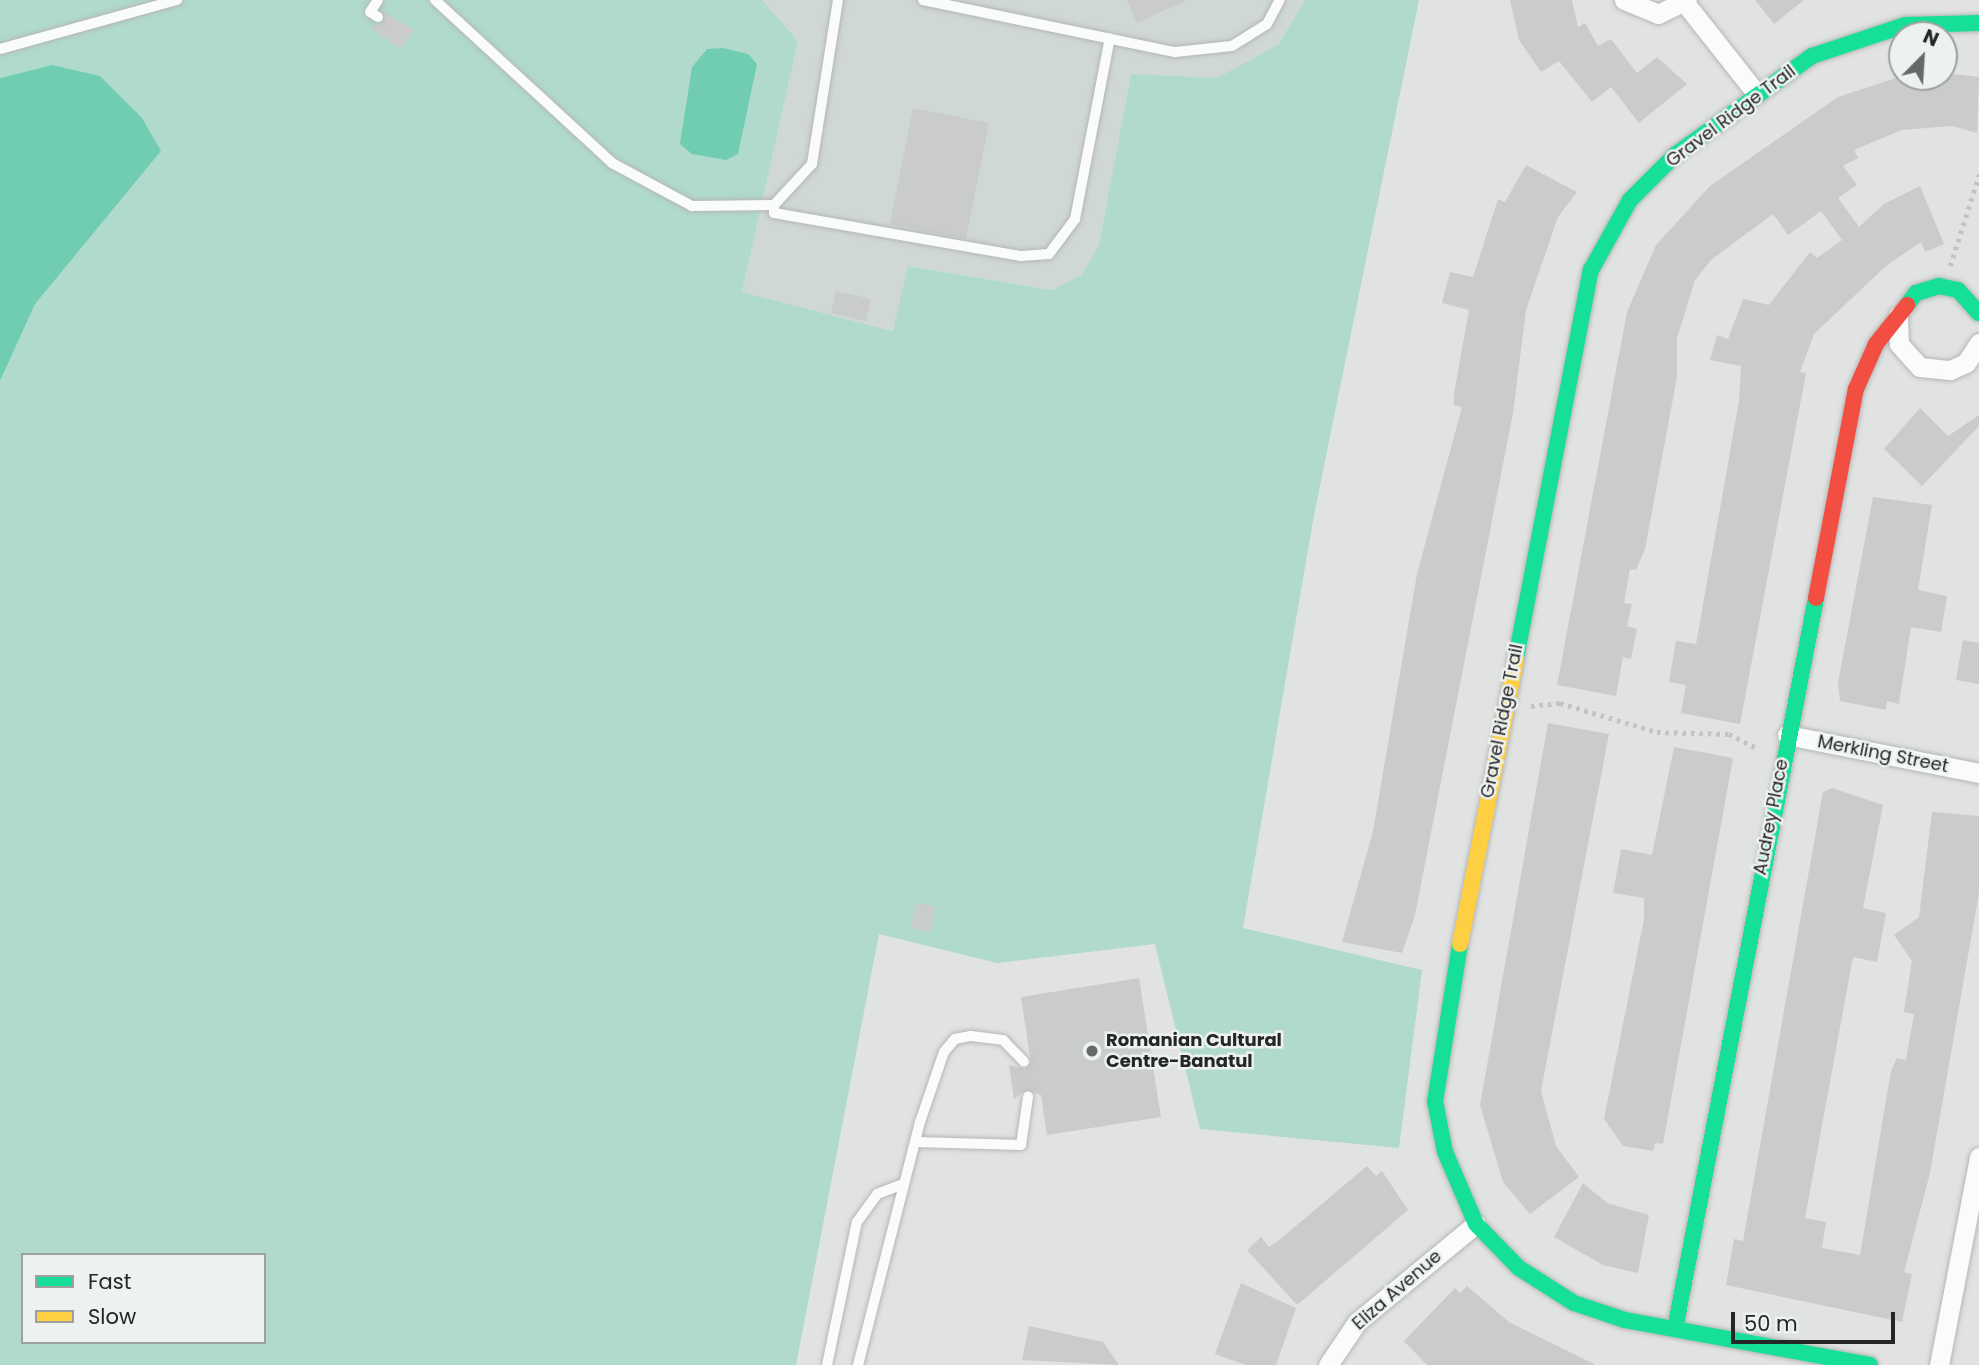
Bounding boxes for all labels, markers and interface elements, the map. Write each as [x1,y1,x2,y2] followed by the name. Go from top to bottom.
[1888,21,1958,91] north arrow
[1919,23,1943,53] text: N
[1662,60,1800,172] street label: Gravel Ridge Trail
[1476,642,1528,800] street label: Gravel Ridge Trail
[1816,731,1950,777] street label: Merkling Street
[1749,757,1793,877] street label: Audrey Place
[1106,1030,1282,1072] place label: Romanian Cultural Centre-Banatul
[1084,1043,1100,1059] marker: Romanian Cultural Centre-Banatul
[1348,1245,1446,1335] street label: Eliza Avenue
[21,1253,266,1344] legend
[88,1267,131,1296] text: Fast
[1734,1298,1898,1342] scale bar
[88,1302,136,1331] text: Slow
[1744,1309,1798,1338] text: 50 m

